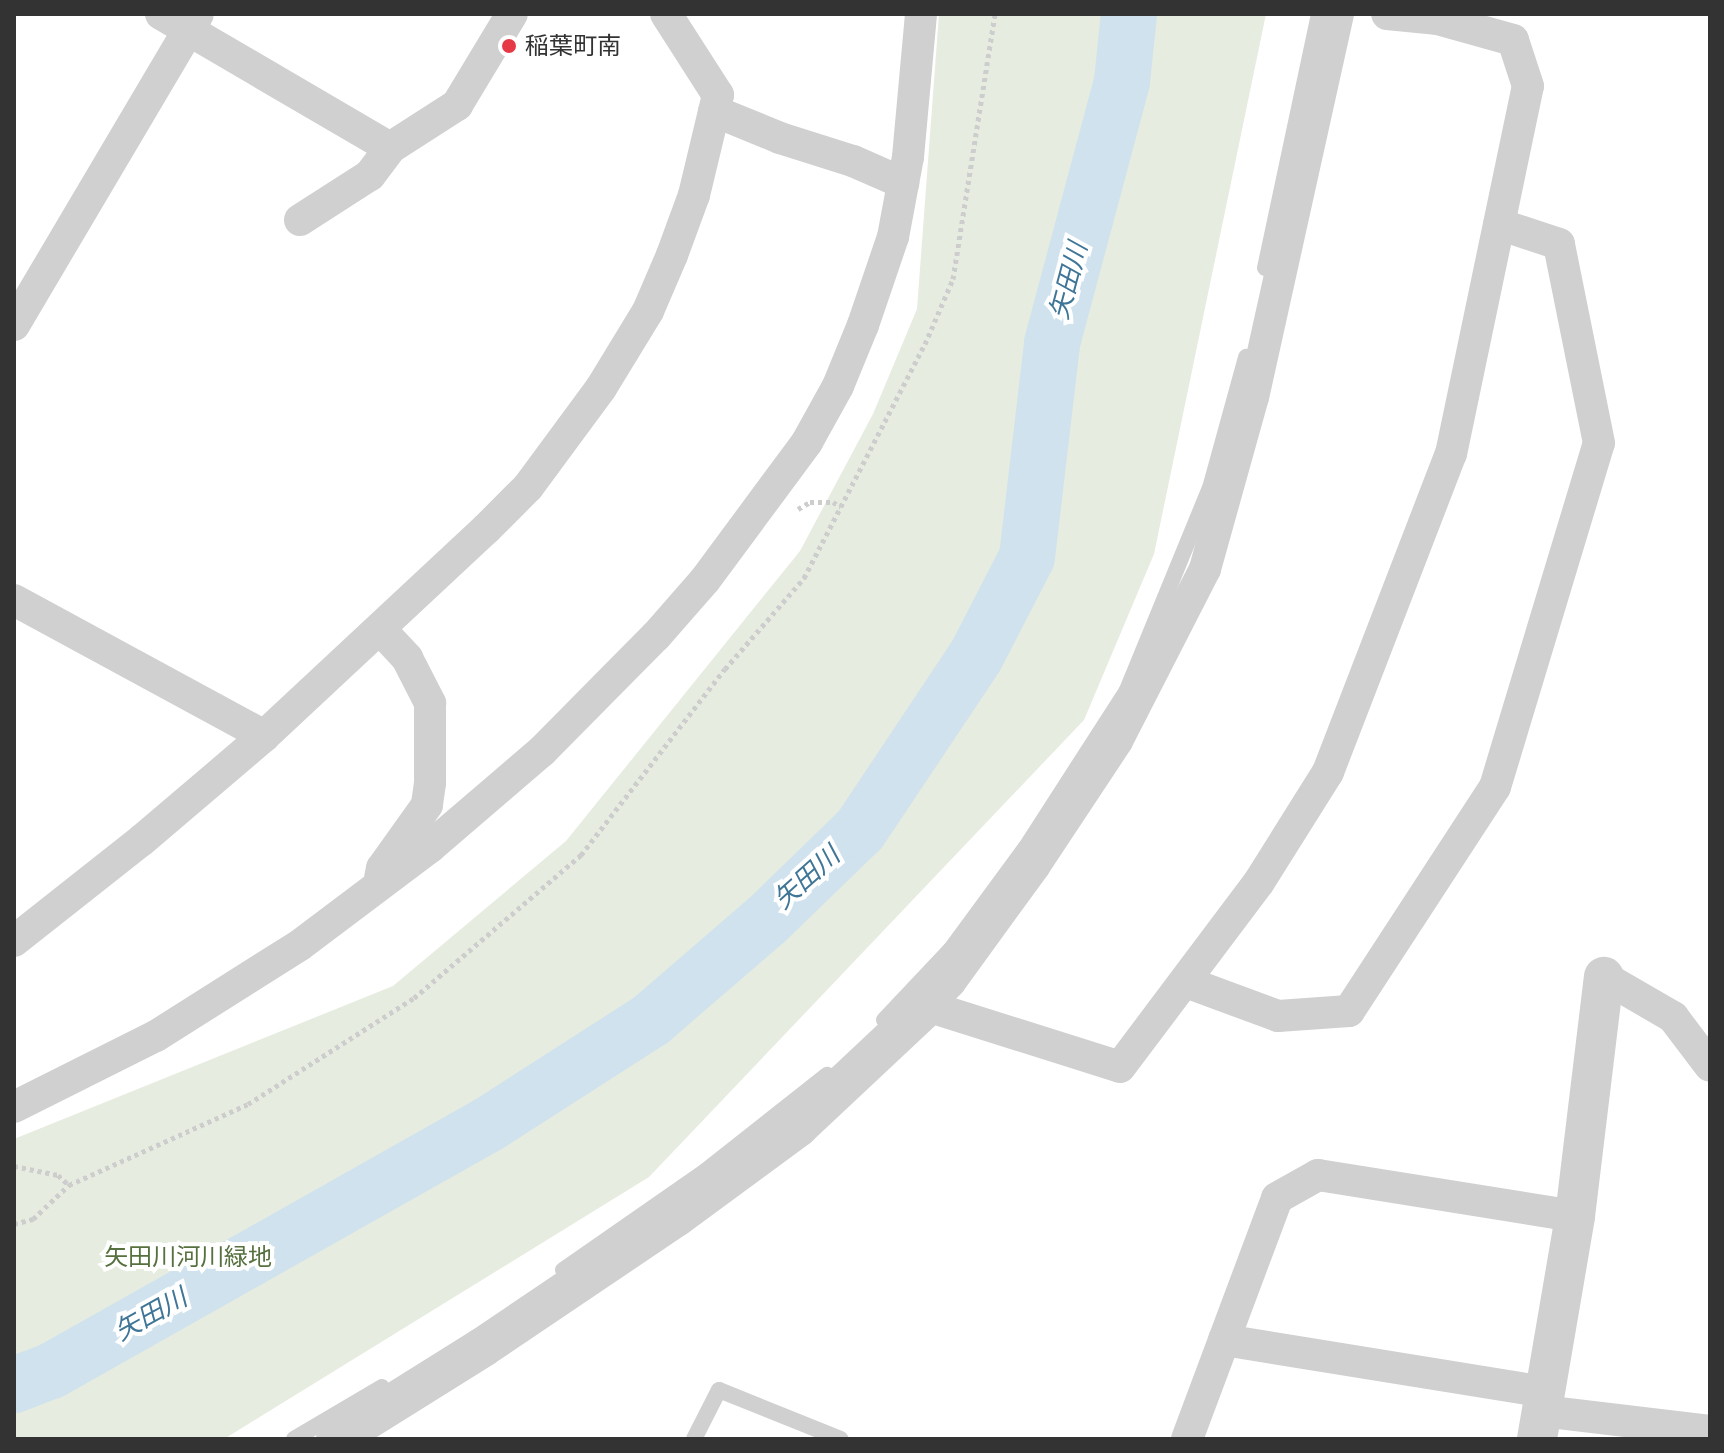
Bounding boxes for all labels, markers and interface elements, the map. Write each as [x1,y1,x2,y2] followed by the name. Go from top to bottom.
[525,32,621,60] place label: 稲葉町南
[500,37,518,55] marker: 稲葉町南
[1044,239,1094,323] water label: 矢田川
[768,840,846,916] water label: 矢田川
[104,1243,272,1271] park label: 矢田川河川緑地
[109,1282,193,1348] water label: 矢田川

